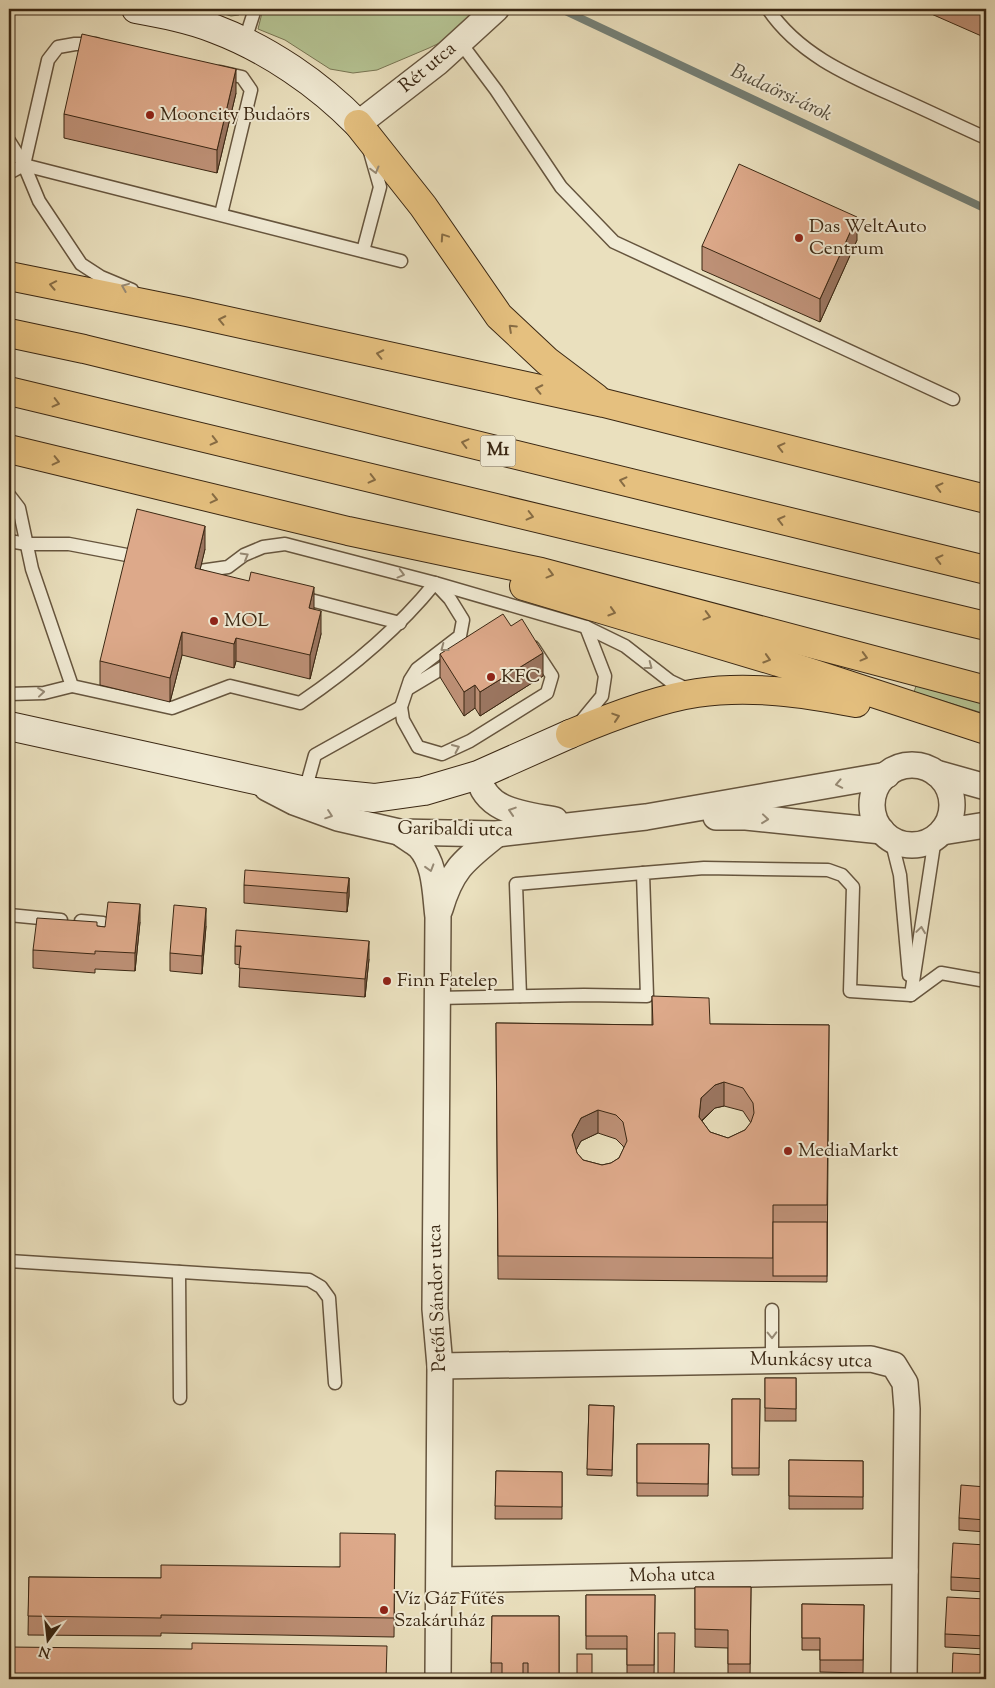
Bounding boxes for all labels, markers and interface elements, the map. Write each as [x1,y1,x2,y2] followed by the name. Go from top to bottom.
[394,36,463,100] street label: Rét utca
[725,58,837,130] water label: Budaörsi-árok
[160,102,310,129] place label: Mooncity Budaörs
[144,109,156,121] marker: Mooncity Budaörs
[369,165,380,174] one-way arrow
[809,214,927,263] place label: Das WeltAuto Centrum
[793,232,805,244] marker: Das WeltAuto Centrum
[441,233,450,243] one-way arrow
[49,280,58,291] one-way arrow
[122,283,130,293] one-way arrow
[217,315,226,325] one-way arrow
[509,325,518,334] one-way arrow
[376,349,385,360] one-way arrow
[535,384,543,395] one-way arrow
[52,397,61,408] one-way arrow
[210,435,219,446] one-way arrow
[480,436,516,466] road number: M1
[461,438,470,449] one-way arrow
[778,443,786,453] one-way arrow
[52,455,61,466] one-way arrow
[368,473,376,483] one-way arrow
[619,476,628,487] one-way arrow
[934,482,943,493] one-way arrow
[210,493,219,504] one-way arrow
[526,511,534,521] one-way arrow
[777,515,786,526] one-way arrow
[239,552,248,562] one-way arrow
[934,554,943,565] one-way arrow
[397,568,406,579] one-way arrow
[545,568,554,579] one-way arrow
[607,607,615,617] one-way arrow
[224,608,269,635] place label: MOL
[702,610,710,620] one-way arrow
[208,615,220,627] marker: MOL
[441,643,450,651] one-way arrow
[859,651,868,662] one-way arrow
[763,654,771,664] one-way arrow
[643,660,653,669] one-way arrow
[501,664,541,691] place label: KFC
[485,671,497,683] marker: KFC
[37,687,45,698] one-way arrow
[611,713,619,723] one-way arrow
[451,743,460,754] one-way arrow
[835,778,843,789] one-way arrow
[508,806,517,816] one-way arrow
[324,809,333,819] one-way arrow
[761,813,769,824] one-way arrow
[397,815,513,845] street label: Garibaldi utca
[425,863,435,872] one-way arrow
[915,925,925,934] one-way arrow
[397,968,498,995] place label: Finn Fatelep
[381,975,393,987] marker: Finn Fatelep
[798,1138,899,1165] place label: MediaMarkt
[782,1145,794,1157] marker: MediaMarkt
[422,1223,454,1372] street label: Petőfi Sándor utca
[767,1331,777,1339] one-way arrow
[749,1346,873,1376] street label: Munkácsy utca
[629,1562,716,1590] street label: Moha utca
[394,1586,504,1635] place label: Víz Gáz Fűtés Szakáruház
[378,1604,390,1616] marker: Víz Gáz Fűtés Szakáruház
[22,1616,72,1666] north arrow
[37,1640,53,1662] text: N

